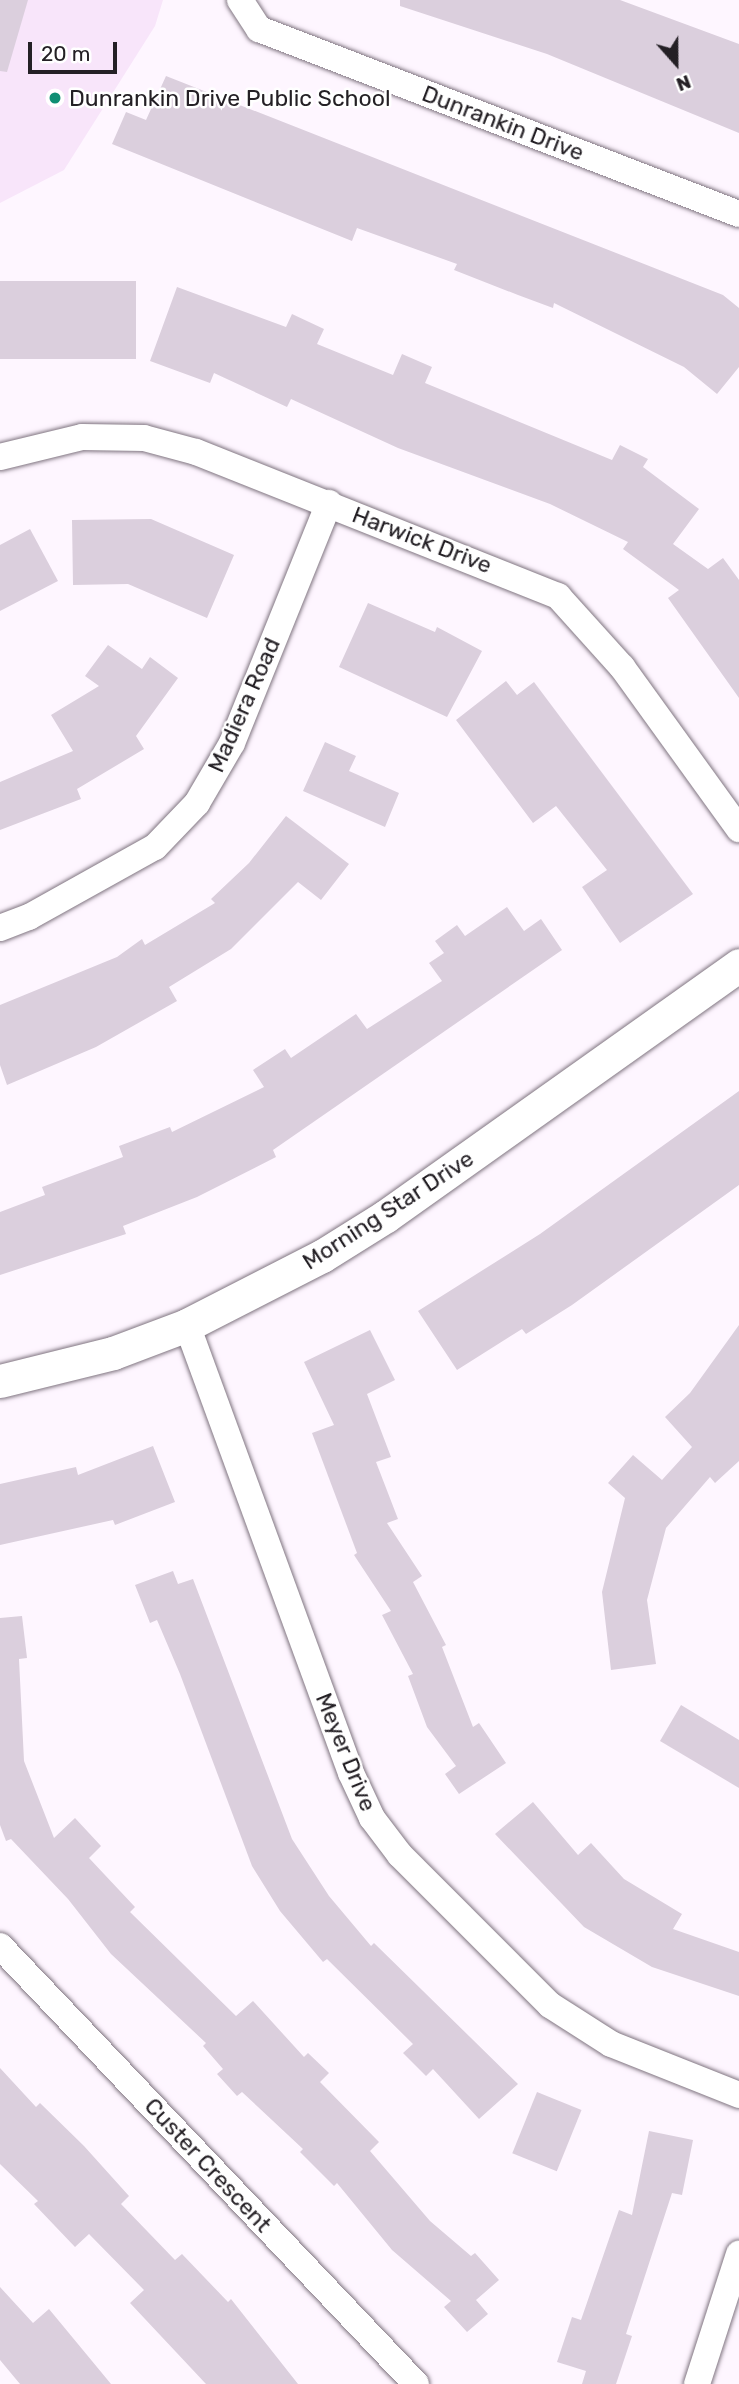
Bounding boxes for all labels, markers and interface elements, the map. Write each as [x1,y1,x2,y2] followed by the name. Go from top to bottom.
[32,28,121,72] scale bar
[641,28,711,98] north arrow
[41,41,90,66] text: 20 m
[673,70,694,96] text: N
[418,79,588,167] street label: Dunrankin Drive
[69,84,391,112] place label: Dunrankin Drive Public School
[47,90,63,106] marker: Dunrankin Drive Public School
[348,501,496,579] street label: Harwick Drive
[202,633,286,777] street label: Madiera Road
[297,1144,479,1276] street label: Morning Star Drive
[310,1689,382,1815] street label: Meyer Drive
[139,2092,277,2238] street label: Custer Crescent

